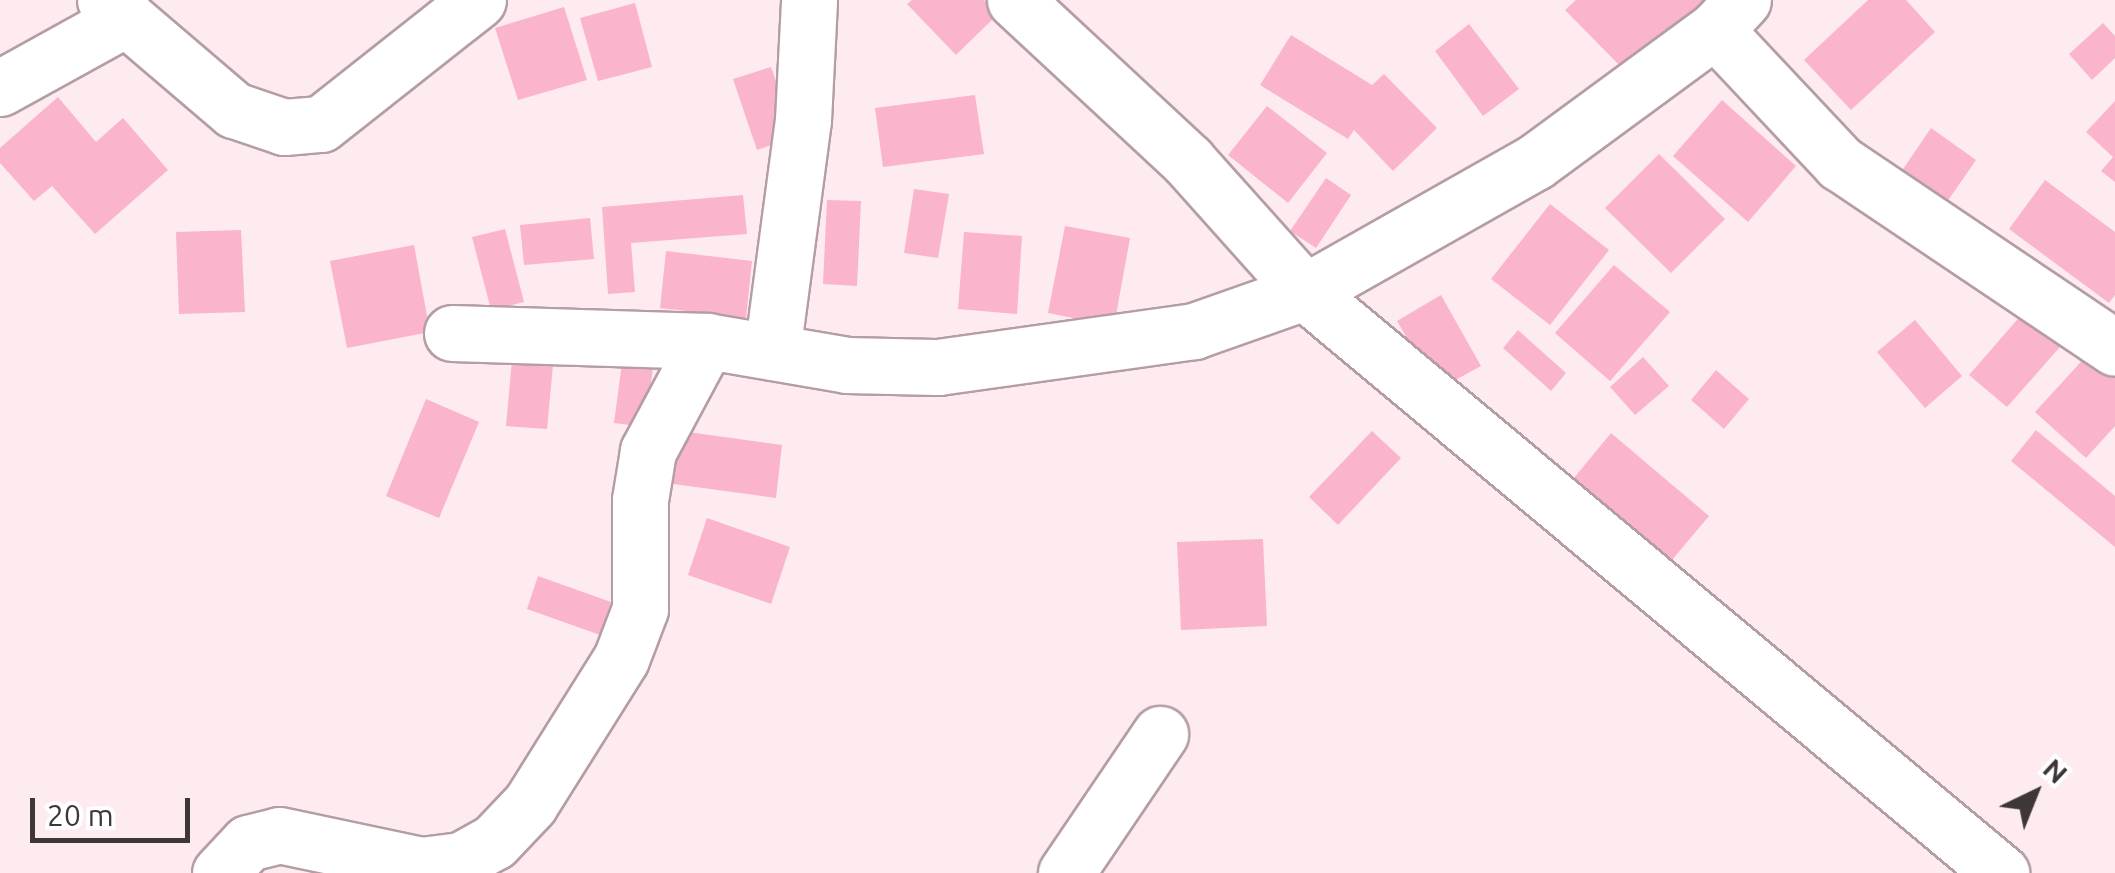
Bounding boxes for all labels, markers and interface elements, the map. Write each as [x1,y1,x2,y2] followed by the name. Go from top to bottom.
[1985,743,2085,843] north arrow
[2038,752,2074,789] text: N
[35,778,195,840] scale bar
[47,798,114,832] text: 20 m

